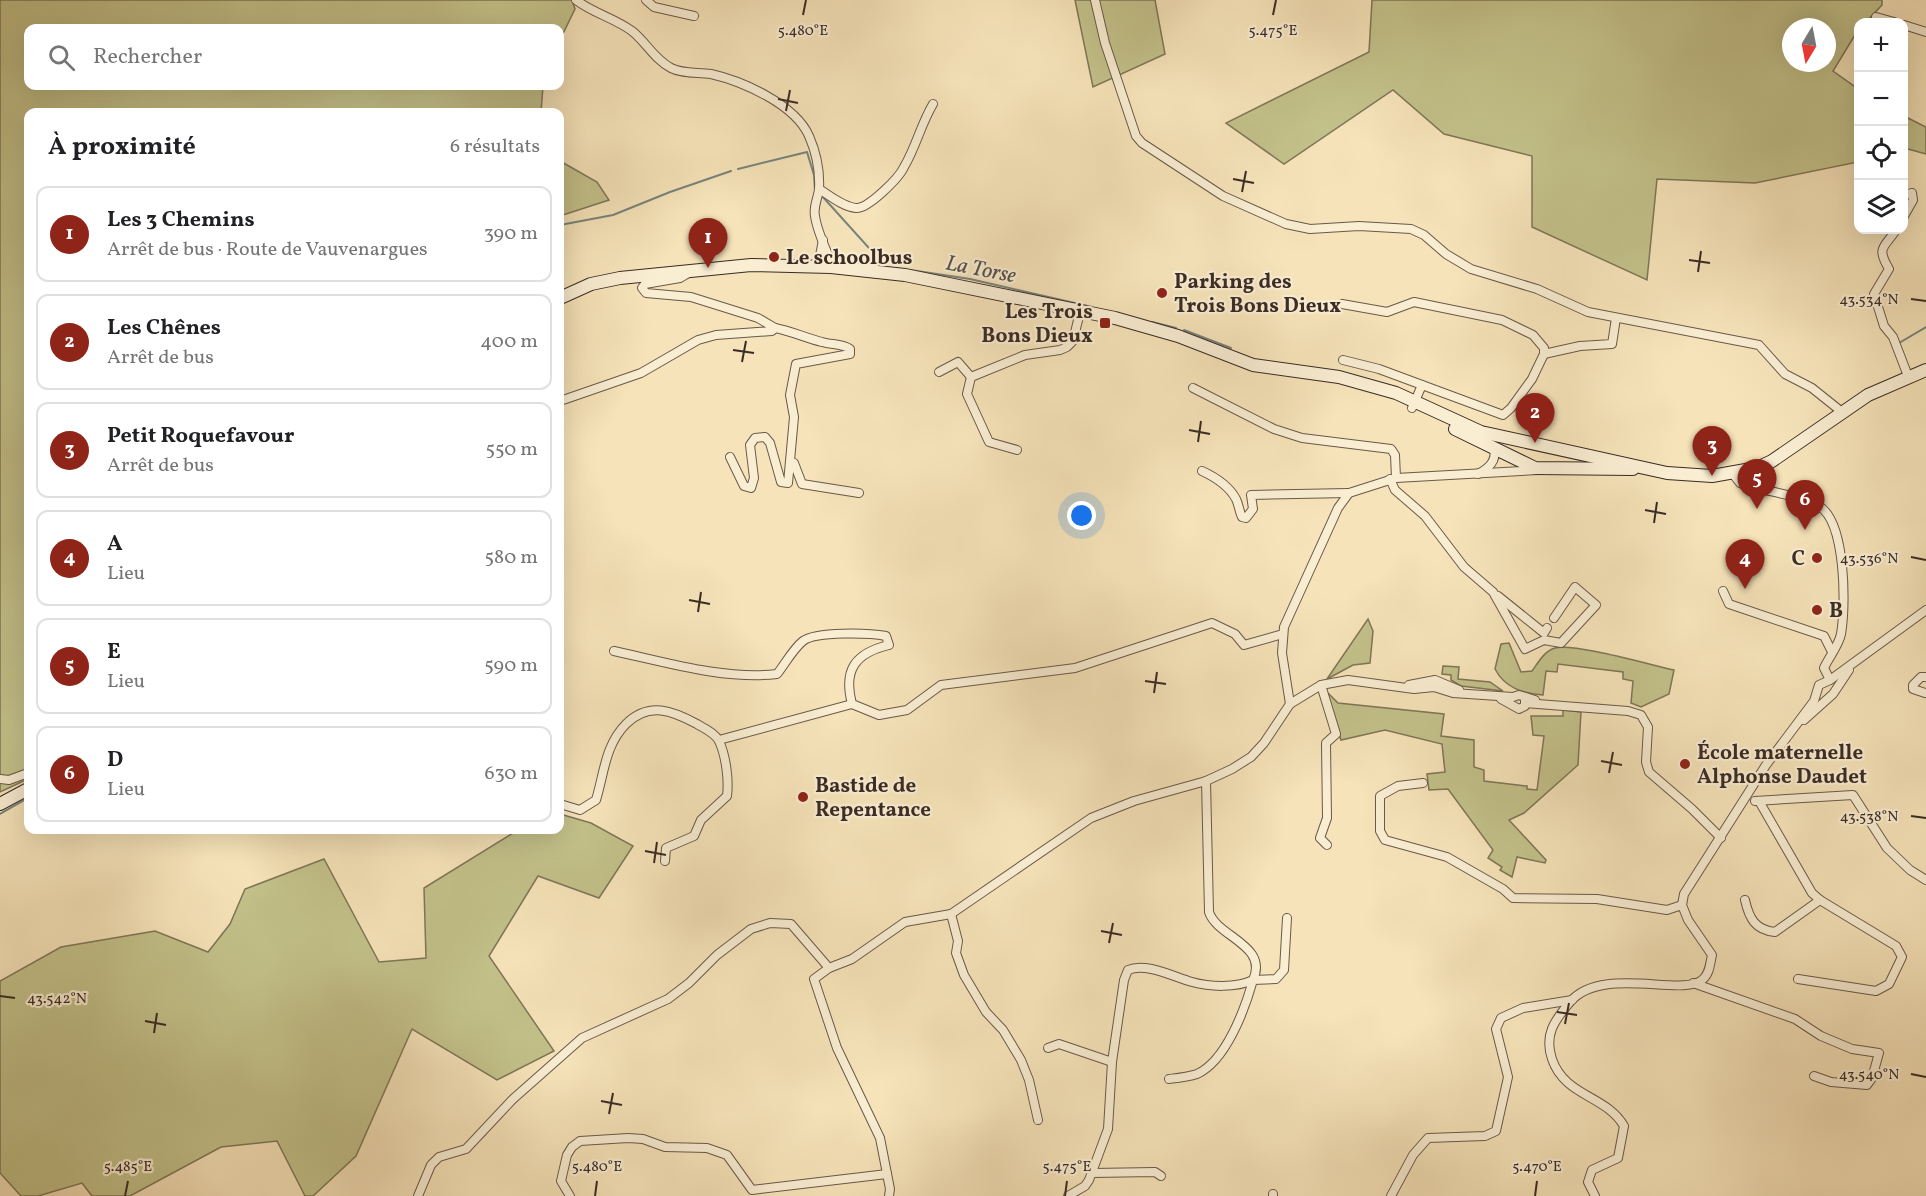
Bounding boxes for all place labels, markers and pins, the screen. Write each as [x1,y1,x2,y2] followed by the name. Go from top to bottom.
[688,218,728,268] pin: 1
[786,244,912,273] place label: Le schoolbus
[767,250,781,264] marker: Le schoolbus
[1174,268,1341,321] place label: Parking des Trois Bons Dieux
[1155,286,1169,300] marker: Parking des Trois Bons Dieux
[981,298,1093,351] place label: Les Trois Bons Dieux
[1098,316,1112,330] marker: Les Trois Bons Dieux
[1516,394,1555,443] pin: 2
[1692,426,1732,476] pin: 3
[1738,460,1776,509] pin: 5
[1786,480,1824,530] pin: 6
[1726,540,1764,589] pin: 4
[1791,545,1805,574] place label: C
[1810,551,1824,565] marker: C
[1829,597,1843,626] place label: B
[1810,603,1824,617] marker: B
[1697,739,1867,792] place label: École maternelle Alphonse Daudet
[1678,757,1692,771] marker: École maternelle Alphonse Daudet
[815,772,931,825] place label: Bastide de Repentance
[796,790,810,804] marker: Bastide de Repentance

